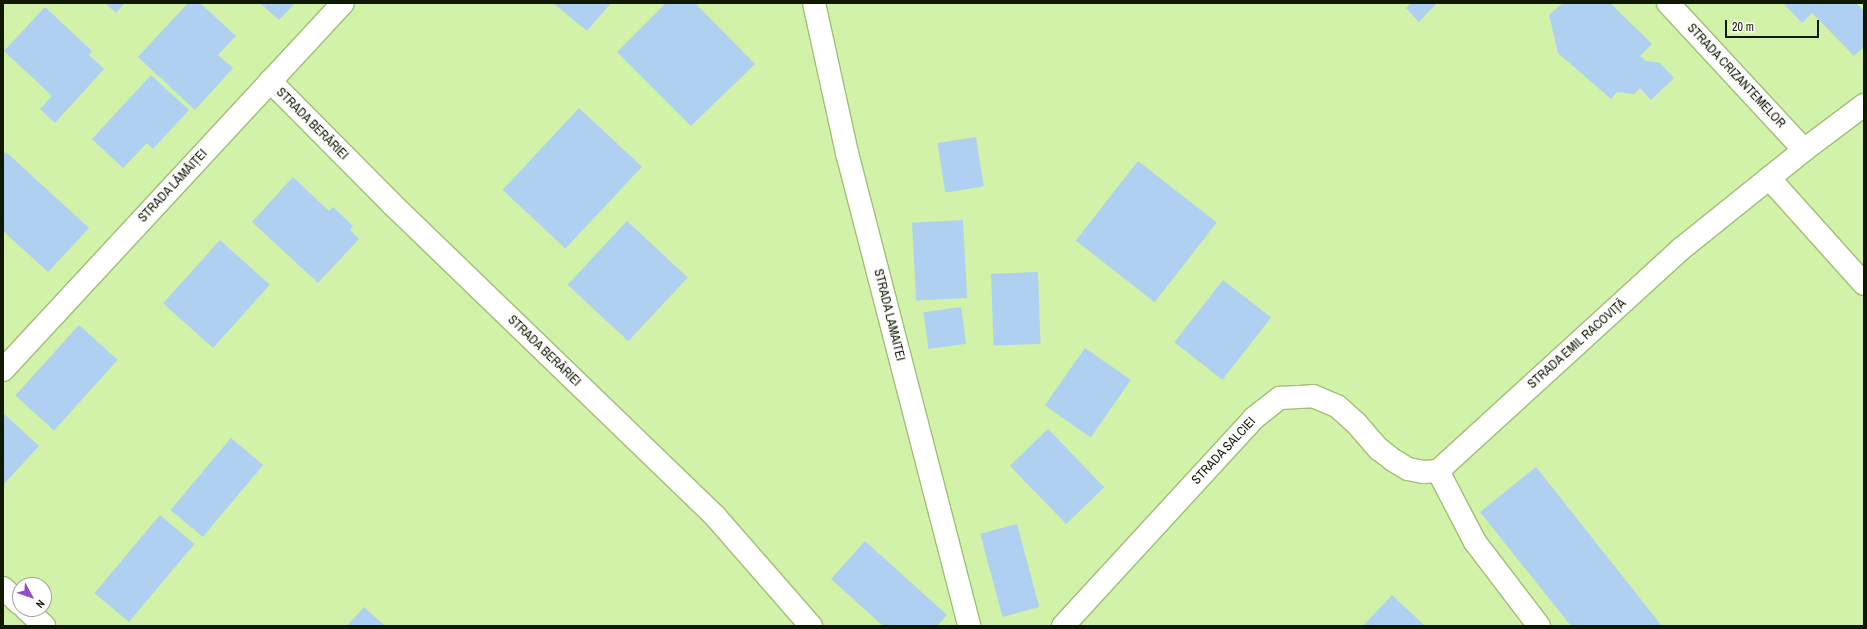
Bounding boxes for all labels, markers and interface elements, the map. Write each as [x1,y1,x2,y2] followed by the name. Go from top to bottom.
[1727,12,1821,38] scale bar
[1732,19,1754,35] text: 20 m
[1683,20,1789,132] street label: STRADA CRIZANTEMELOR
[273,85,351,163] street label: STRADA BERĂRIEI
[135,146,211,226] street label: STRADA LĂMÂIȚEI
[870,267,908,363] street label: STRADA LAMAITEI
[1524,295,1630,393] street label: STRADA EMIL RACOVIȚĂ
[504,312,584,390] street label: STRADA BERĂRIEI
[1189,414,1259,488] street label: STRADA SALCIEI
[12,577,52,617] north arrow
[33,597,48,611] text: N

